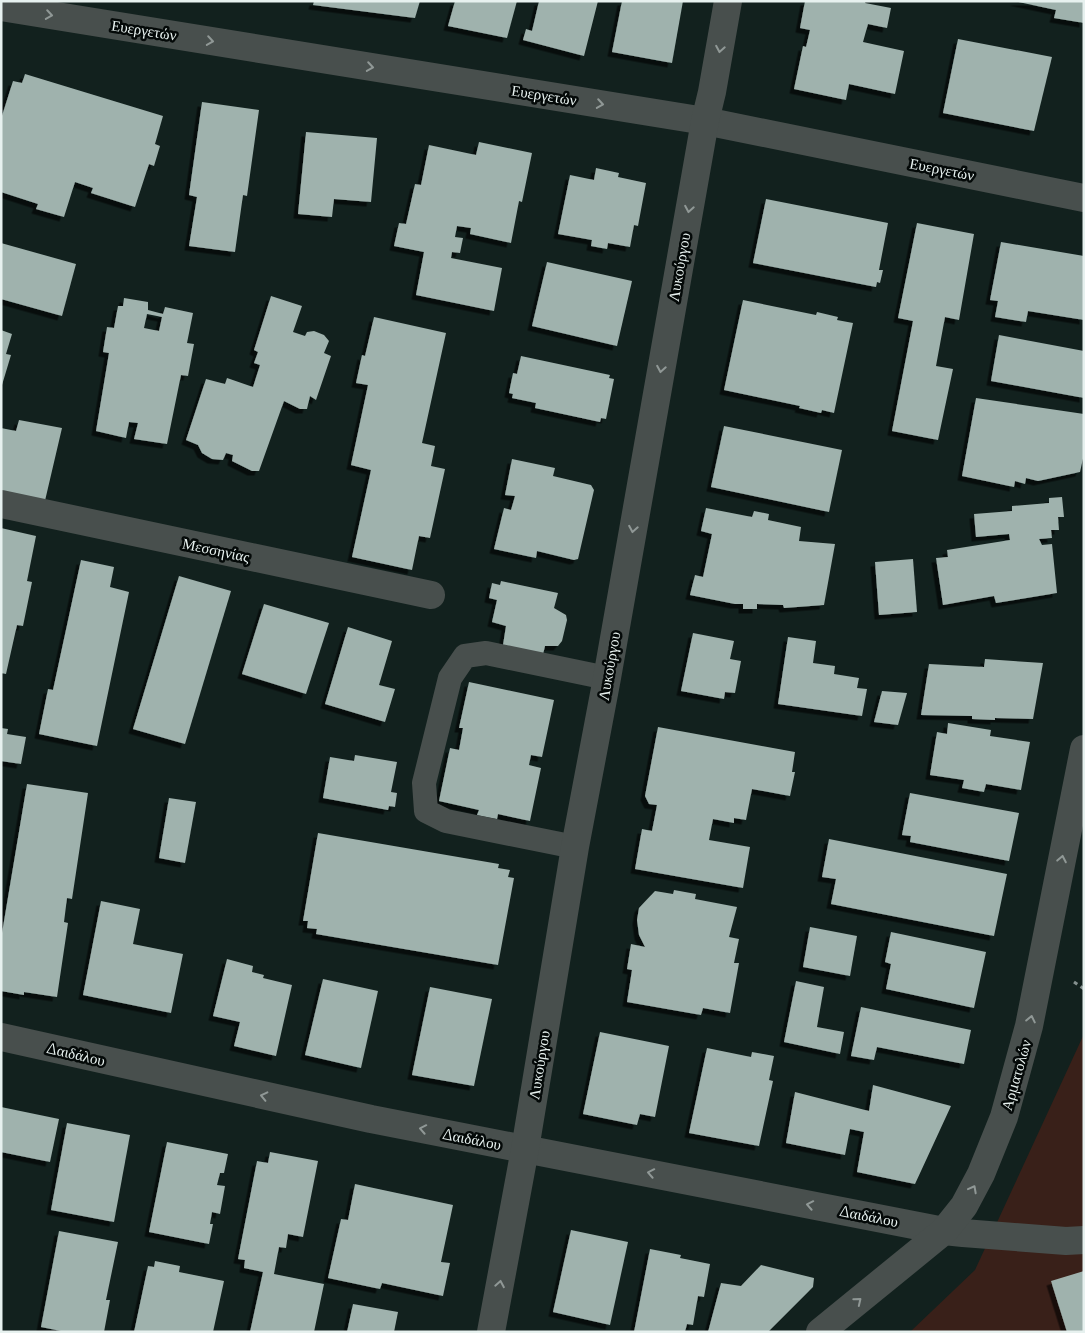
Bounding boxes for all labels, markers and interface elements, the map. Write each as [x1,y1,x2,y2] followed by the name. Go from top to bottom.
[45,10,54,20] one-way arrow
[110,15,178,45] street label: Ευεργετών
[206,35,214,46] one-way arrow
[715,45,725,54] one-way arrow
[367,61,375,72] one-way arrow
[510,80,578,110] street label: Ευεργετών
[596,98,604,109] one-way arrow
[908,153,976,185] street label: Ευεργετών
[685,204,695,213] one-way arrow
[664,231,694,303] street label: Λυκούργου
[657,364,667,373] one-way arrow
[628,524,639,533] one-way arrow
[181,534,251,566] street label: Μεσσηνίας
[594,630,624,702] street label: Λυκούργου
[1057,855,1067,864] one-way arrow
[1025,1014,1035,1023] one-way arrow
[524,1029,554,1101] street label: Λυκούργου
[997,1037,1035,1113] street label: Αρματολών
[45,1038,107,1070] street label: Δαιδάλου
[259,1091,268,1101] one-way arrow
[441,1124,503,1154] street label: Δαιδάλου
[418,1125,427,1135] one-way arrow
[647,1169,655,1179] one-way arrow
[967,1185,977,1194] one-way arrow
[806,1200,815,1210] one-way arrow
[838,1201,900,1231] street label: Δαιδάλου
[495,1279,505,1288] one-way arrow
[852,1299,861,1307] one-way arrow

